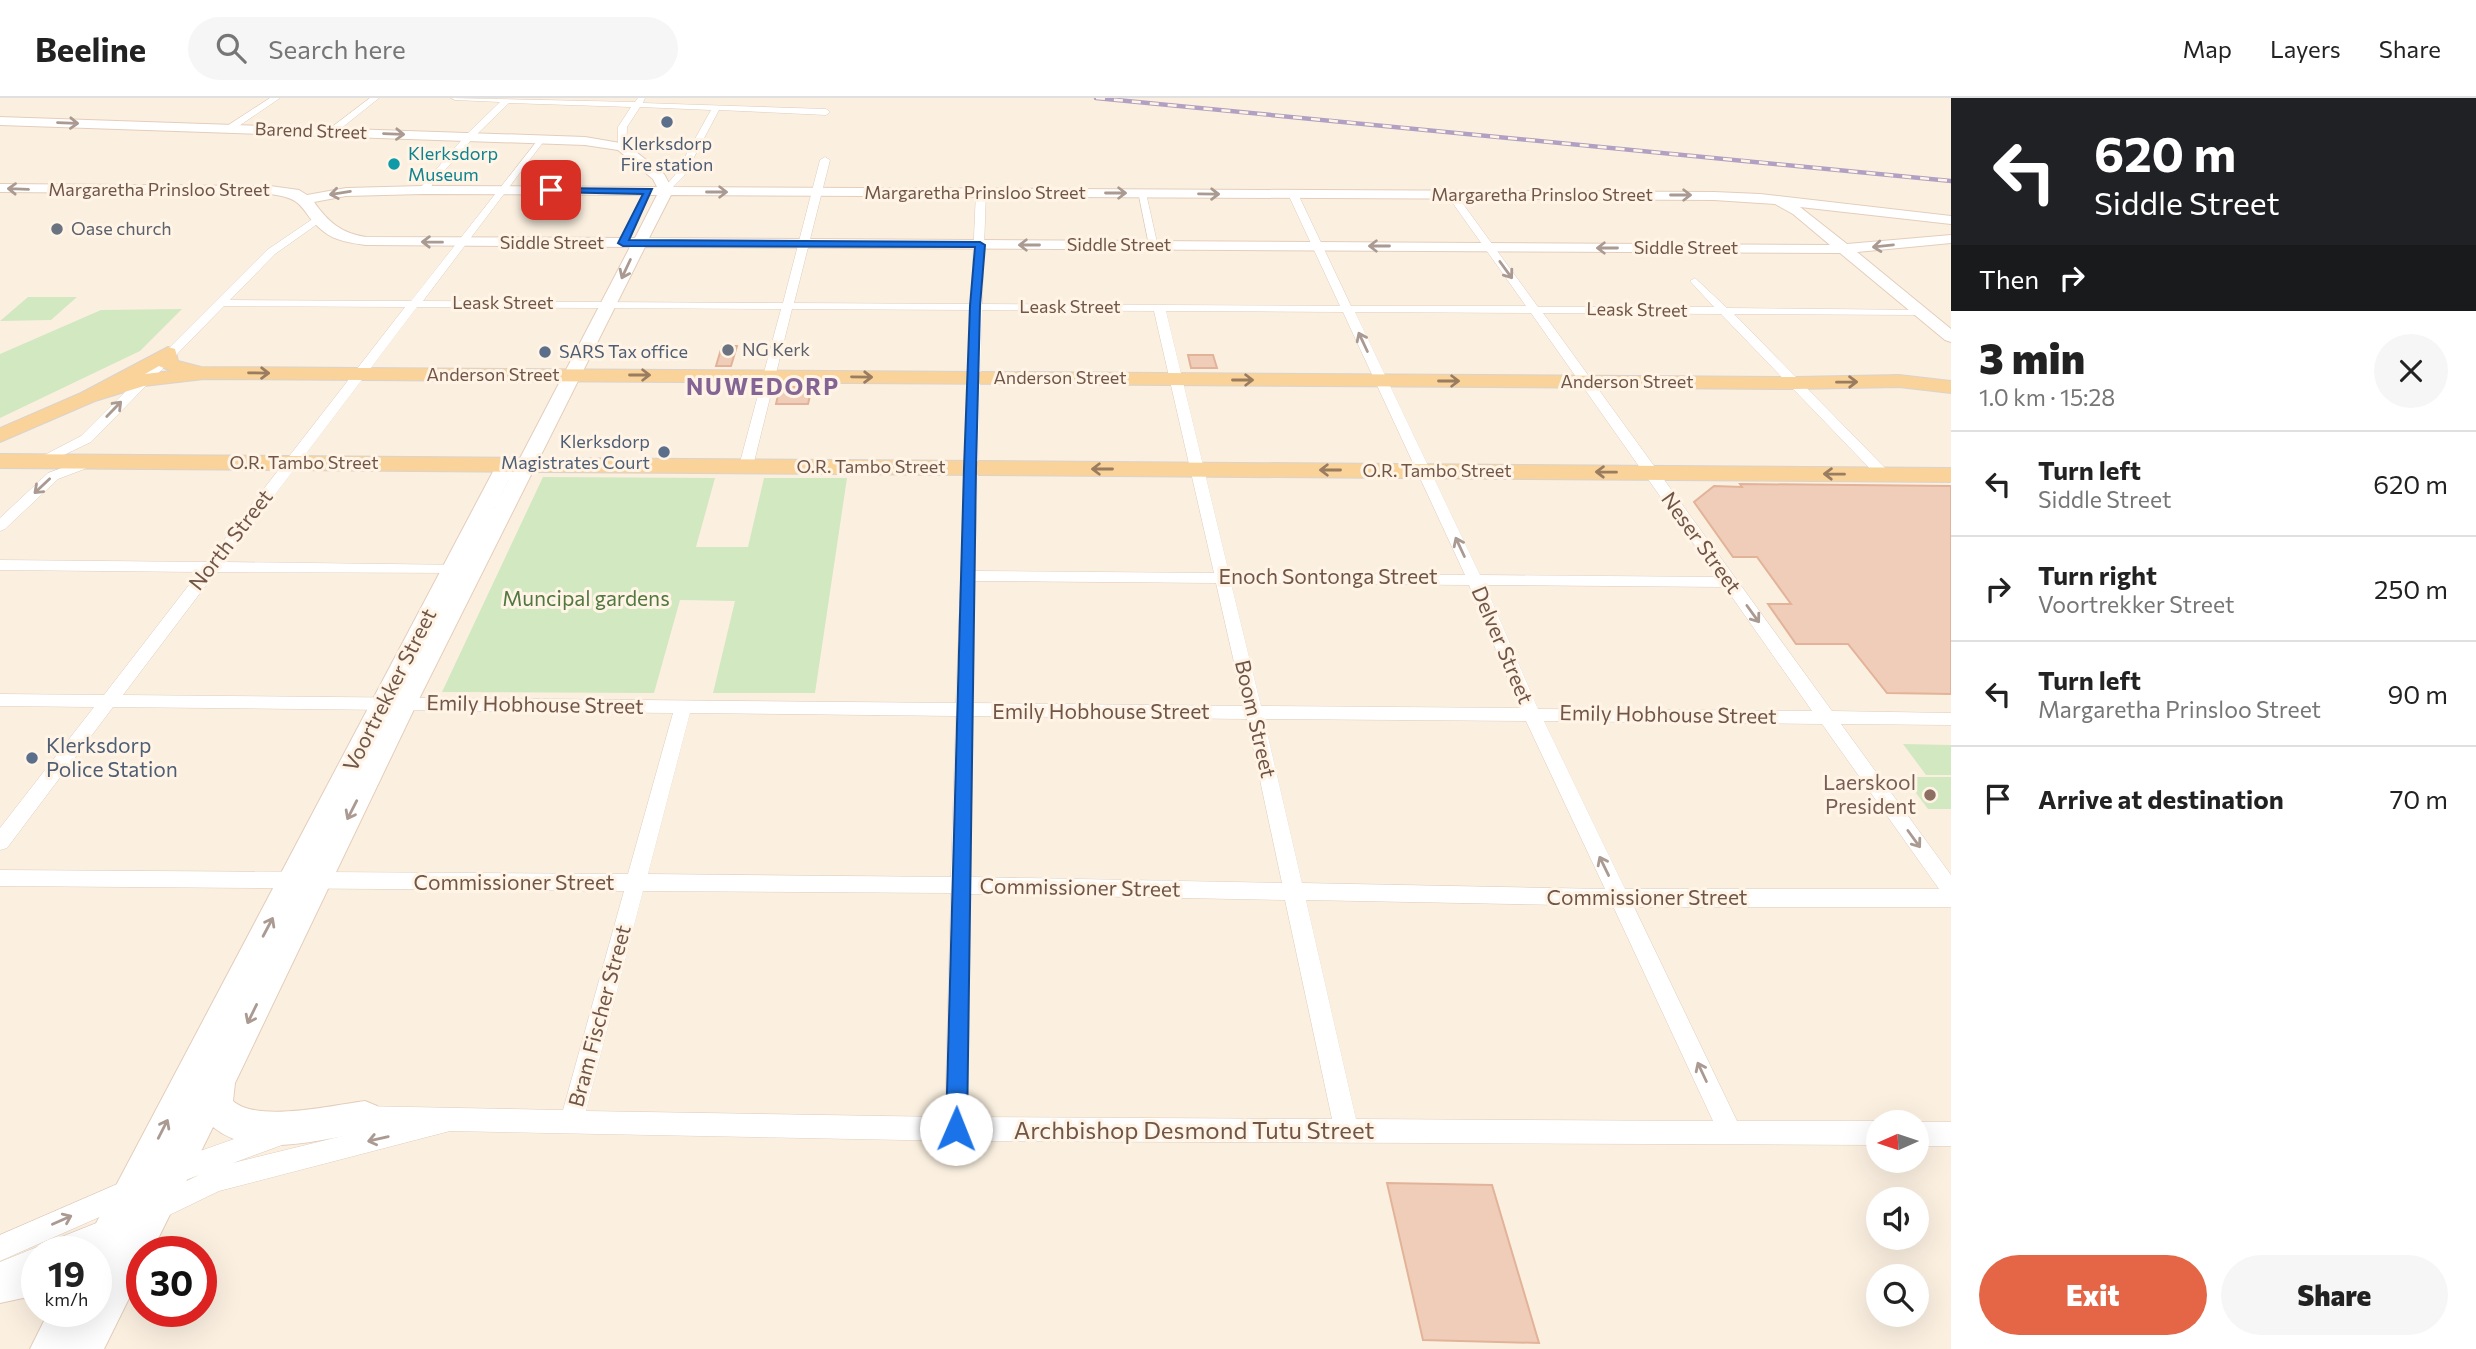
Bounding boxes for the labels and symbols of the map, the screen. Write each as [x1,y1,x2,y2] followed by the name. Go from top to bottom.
[659,114,675,130] marker: Klerksdorp Fire station
[56,116,79,130] one-way arrow
[254,117,368,143] street label: Barend Street
[382,128,405,141] one-way arrow
[621,132,713,175] place label: Klerksdorp Fire station
[408,142,498,185] place label: Klerksdorp Museum
[386,156,402,172] marker: Klerksdorp Museum
[521,160,581,220] pin
[48,178,270,200] street label: Margaretha Prinsloo Street
[864,181,1086,203] street label: Margaretha Prinsloo Street
[7,182,30,195] one-way arrow
[1431,183,1653,205] street label: Margaretha Prinsloo Street
[705,185,728,199] one-way arrow
[1104,186,1127,200] one-way arrow
[329,187,351,200] one-way arrow
[1197,187,1220,201] one-way arrow
[1670,188,1693,202] one-way arrow
[71,217,172,239] place label: Oase church
[49,221,65,237] marker: Oase church
[500,231,604,253] street label: Siddle Street
[1067,233,1171,255] street label: Siddle Street
[421,235,444,249] one-way arrow
[1634,236,1738,258] street label: Siddle Street
[1018,238,1041,252] one-way arrow
[1368,239,1391,253] one-way arrow
[1872,240,1895,253] one-way arrow
[1596,241,1619,255] one-way arrow
[619,258,633,279] one-way arrow
[1499,260,1513,279] one-way arrow
[452,291,554,313] street label: Leask Street
[1019,295,1121,317] street label: Leask Street
[1586,297,1688,321] street label: Leask Street
[1356,331,1369,353] one-way arrow
[742,338,810,360] place label: NG Kerk
[559,340,688,362] place label: SARS Tax office
[720,342,736,358] marker: NG Kerk
[537,344,553,360] marker: SARS Tax office
[426,363,560,385] street label: Anderson Street
[247,366,270,380] one-way arrow
[993,366,1127,388] street label: Anderson Street
[629,369,652,382] one-way arrow
[850,370,873,384] one-way arrow
[1560,370,1694,392] street label: Anderson Street
[686,372,840,400] district label: NUWEDORP
[1231,373,1254,387] one-way arrow
[1437,374,1460,387] one-way arrow
[1835,375,1858,389] one-way arrow
[106,401,123,418] one-way arrow
[501,430,650,473] place label: Klerksdorp Magistrates Court
[656,444,672,460] marker: Klerksdorp Magistrates Court
[229,451,379,473] street label: O.R. Tambo Street
[796,455,946,477] street label: O.R. Tambo Street
[1362,459,1512,481] street label: O.R. Tambo Street
[1091,462,1114,476] one-way arrow
[1319,463,1342,477] one-way arrow
[1595,465,1618,479] one-way arrow
[1823,467,1846,481] one-way arrow
[34,478,51,495] one-way arrow
[183,484,277,594] street label: North Street
[1657,487,1747,598] street label: Neser Street
[1453,537,1466,558] one-way arrow
[1218,563,1438,588] street label: Enoch Sontonga Street
[1467,582,1539,707] street label: Delver Street
[502,585,670,610] park label: Muncipal gardens
[337,604,440,775] street label: Voortrekker Street
[1746,604,1760,623] one-way arrow
[1231,657,1282,780] street label: Boom Street
[426,689,644,718] street label: Emily Hobhouse Street
[992,698,1210,723] street label: Emily Hobhouse Street
[1559,699,1777,728] street label: Emily Hobhouse Street
[46,732,178,781] place label: Klerksdorp Police Station
[24,750,40,766] marker: Klerksdorp Police Station
[1823,769,1916,818] place label: Laerskool President
[1922,787,1938,803] marker: Laerskool President
[344,799,358,820] one-way arrow
[1907,829,1921,848] one-way arrow
[1597,856,1610,877] one-way arrow
[414,869,614,894] street label: Commissioner Street
[979,872,1181,901] street label: Commissioner Street
[1547,884,1747,909] street label: Commissioner Street
[261,917,275,938] one-way arrow
[562,922,635,1109] street label: Bram Fischer Street
[244,1003,258,1024] one-way arrow
[1694,1062,1708,1083] one-way arrow
[919,1092,993,1166] position arrow
[1866,1110,1928,1172] north arrow
[1014,1115,1375,1144] street label: Archbishop Desmond Tutu Street
[156,1119,170,1140] one-way arrow
[367,1132,390,1146] one-way arrow
[51,1213,73,1226] one-way arrow
[126,1236,217,1327] speed limit sign: 30

